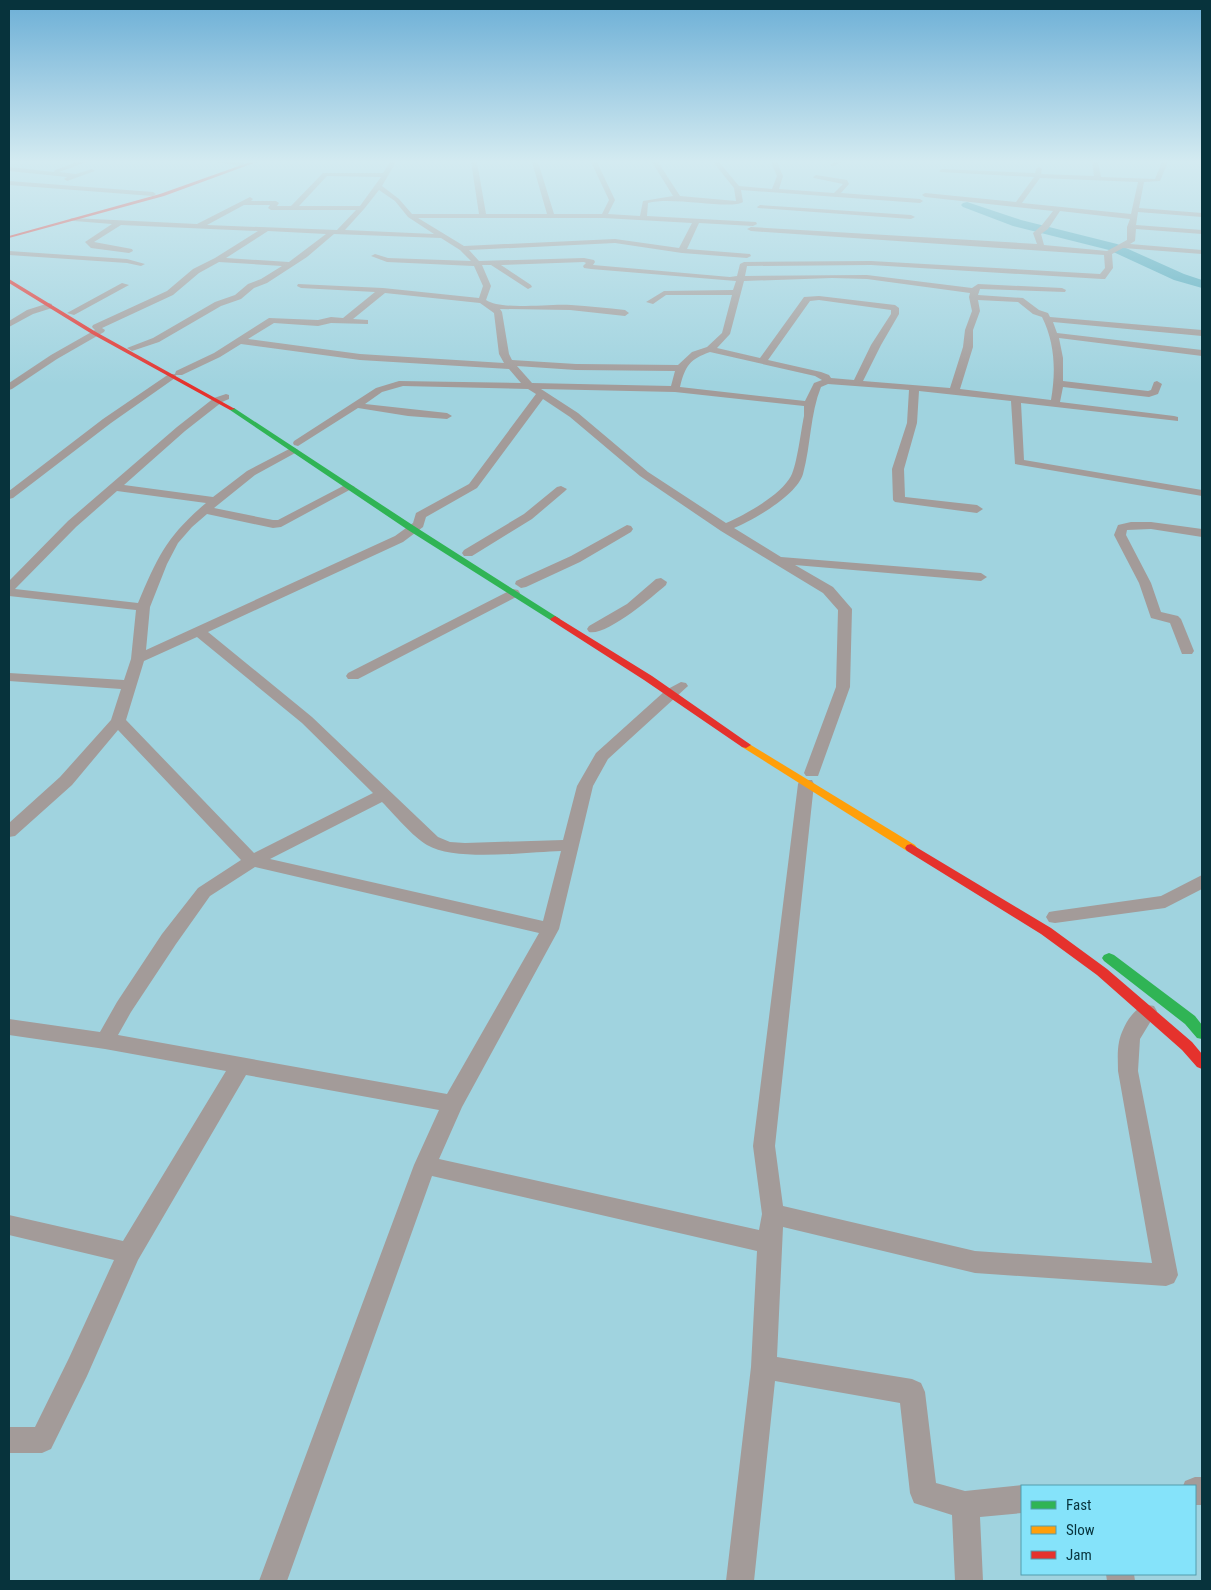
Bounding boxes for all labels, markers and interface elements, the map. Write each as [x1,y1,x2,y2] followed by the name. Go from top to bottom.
[1021,1485,1196,1575] legend
[1066,1496,1091,1514] text: Fast
[1066,1521,1095,1539] text: Slow
[1066,1546,1092,1564] text: Jam

